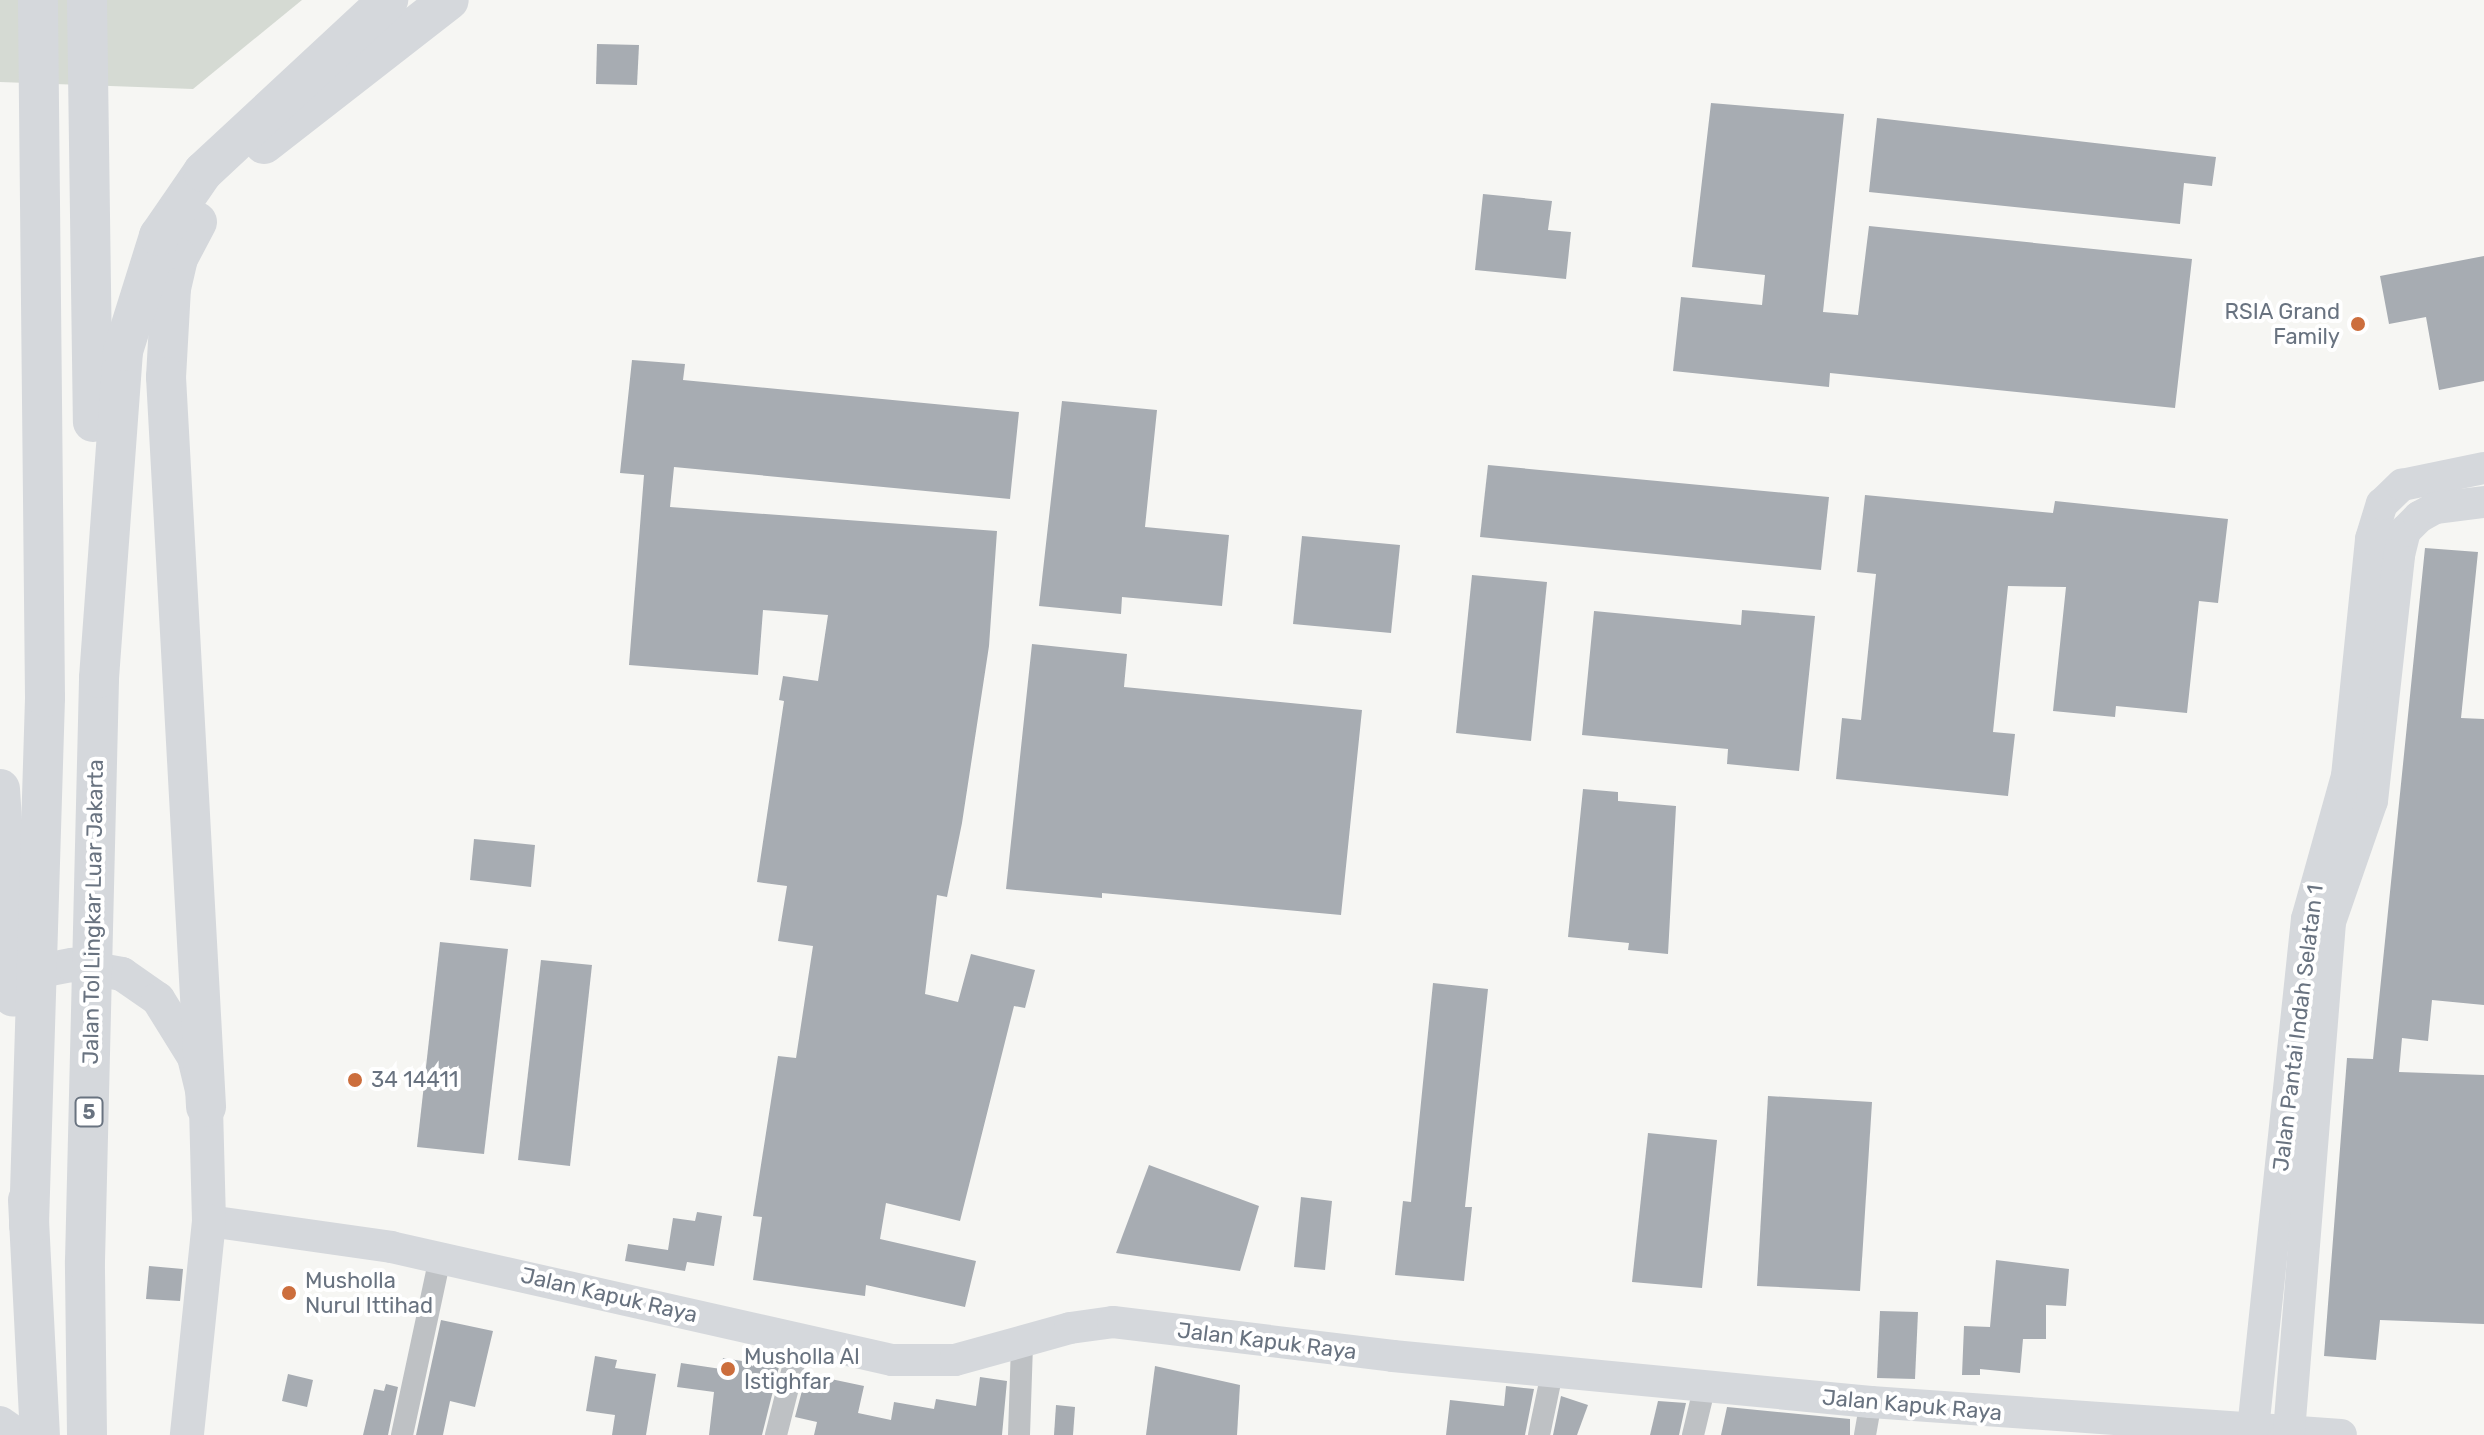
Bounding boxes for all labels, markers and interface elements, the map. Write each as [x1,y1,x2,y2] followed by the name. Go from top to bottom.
[2224,298,2340,350] place label: RSIA Grand Family
[2347,313,2369,335] marker: RSIA Grand Family
[77,758,109,1066] street label: Jalan Tol Lingkar Luar Jakarta
[2267,883,2329,1173] street label: Jalan Pantai Indah Selatan 1
[371,1067,458,1093] place label: 34 14411
[346,1071,364,1089] marker: 34 14411
[73,1096,105,1128] road number: 5
[518,1262,700,1328] street label: Jalan Kapuk Raya
[305,1267,433,1318] place label: Musholla Nurul Ittihad
[280,1284,298,1302] marker: Musholla Nurul Ittihad
[1176,1317,1358,1365] street label: Jalan Kapuk Raya
[744,1343,860,1394] place label: Musholla Al Istighfar
[719,1360,737,1378] marker: Musholla Al Istighfar
[1821,1384,2003,1426] street label: Jalan Kapuk Raya

